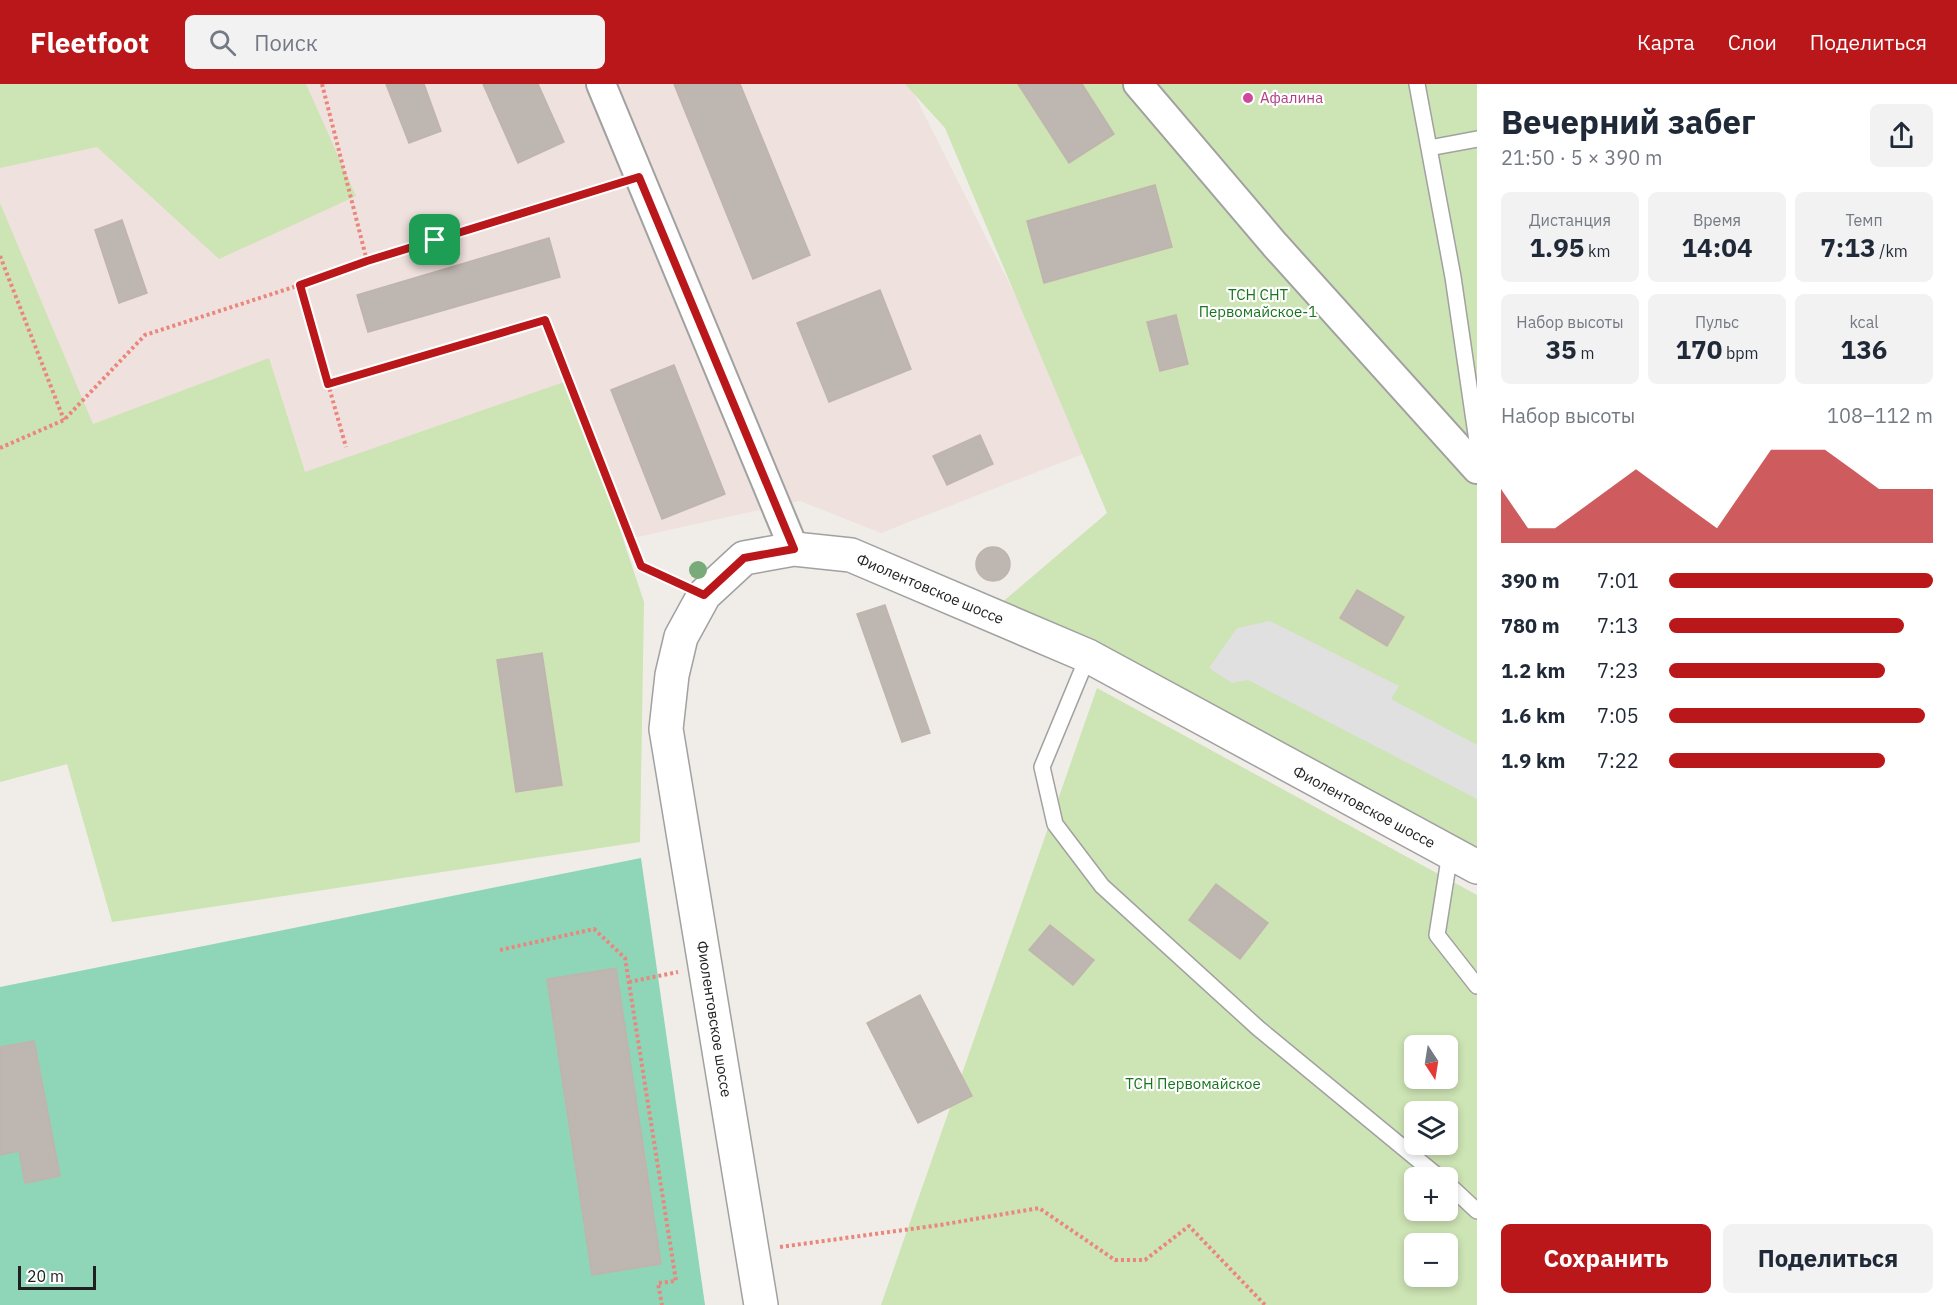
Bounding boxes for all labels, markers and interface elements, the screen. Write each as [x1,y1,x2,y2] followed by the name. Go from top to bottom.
[185,15,605,69] search box
[30,24,149,61] text: Fleetfoot
[206,26,239,59] icon: search
[254,28,318,57] text: Поиск
[1637,28,1695,56] text: Карта
[1728,28,1777,56] text: Слои
[1810,28,1927,56] text: Поделиться
[1260,88,1323,107] place label: Афалина
[1241,91,1255,105] marker: Афалина
[1501,100,1756,143] text: Вечерний забег
[1870,104,1933,167] button: share
[1501,144,1662,171] text: 21:50 · 5 × 390 m
[1529,210,1611,230] text: Дистанция
[1693,210,1741,230] text: Время
[1845,210,1883,230] text: Темп
[409,214,460,265] pin
[418,223,451,256] icon: arrive
[1529,230,1584,264] text: 1.95
[1682,230,1752,264] text: 14:04
[1820,230,1876,264] text: 7:13
[1584,241,1611,261] text: km
[1876,241,1908,261] text: /km
[1199,285,1317,321] park label: ТСН СНТ Первомайское-1
[1516,312,1624,332] text: Набор высоты
[1695,312,1739,332] text: Пульс
[1849,312,1879,332] text: kcal
[1546,332,1577,366] text: 35
[1675,332,1722,366] text: 170
[1841,332,1887,366] text: 136
[1577,343,1594,363] text: m
[1722,343,1759,363] text: bpm
[1501,402,1635,429] text: Набор высоты
[1827,402,1933,429] text: 108–112 m
[854,549,1007,628] street label: Фиолентовское шоссе
[1501,567,1560,594] text: 390 m
[1597,567,1639,594] text: 7:01
[1501,612,1560,639] text: 780 m
[1597,612,1639,639] text: 7:13
[1501,657,1565,684] text: 1.2 km
[1597,657,1639,684] text: 7:23
[1501,702,1565,729] text: 1.6 km
[1597,702,1639,729] text: 7:05
[1501,747,1565,774] text: 1.9 km
[1597,747,1639,774] text: 7:22
[1290,761,1439,852] street label: Фиолентовское шоссе
[693,939,736,1099] street label: Фиолентовское шоссе
[1404,1035,1458,1089] north arrow
[1404,1035,1458,1287] map controls
[1125,1074,1261,1093] park label: ТСН Первомайское
[1404,1101,1458,1155] button: layers
[1404,1167,1458,1221] button: +
[1501,1224,1711,1293] button: Сохранить
[1723,1224,1933,1293] button: Поделиться
[1404,1233,1458,1287] button: −
[18,1263,96,1290] scale bar
[27,1266,64,1286] text: 20 m

